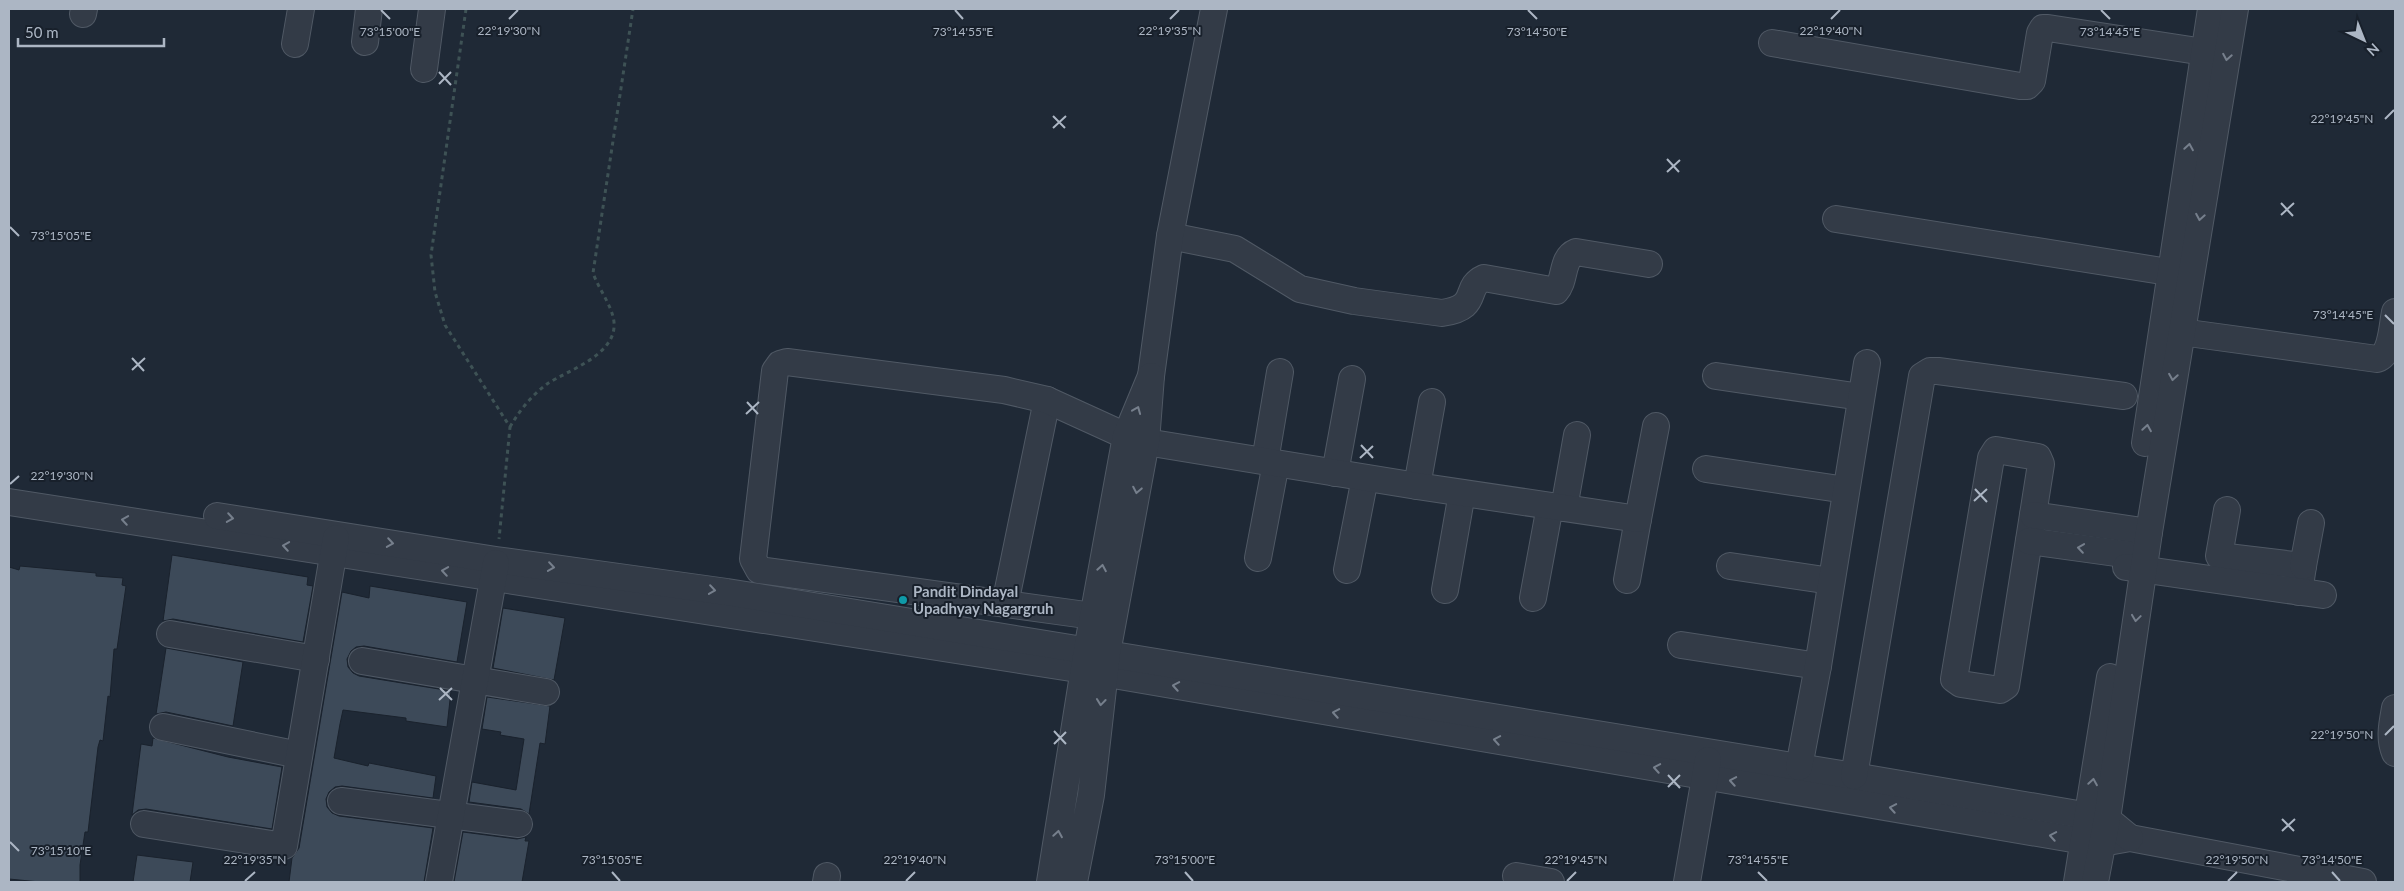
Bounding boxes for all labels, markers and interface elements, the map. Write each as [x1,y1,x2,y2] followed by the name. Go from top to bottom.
[18,15,164,47] scale bar
[2339,15,2389,65] north arrow
[25,23,59,41] text: 50 m
[478,23,540,38] text: 22°19'30"N
[1139,23,1201,38] text: 22°19'35"N
[1800,23,1862,38] text: 22°19'40"N
[360,24,420,39] text: 73°15'00"E
[933,24,993,39] text: 73°14'55"E
[1507,24,1567,39] text: 73°14'50"E
[2080,24,2140,39] text: 73°14'45"E
[2363,40,2383,60] text: N
[2222,52,2232,61] one-way arrow
[2311,111,2373,126] text: 22°19'45"N
[2183,142,2194,150] one-way arrow
[2195,213,2205,221] one-way arrow
[31,228,91,243] text: 73°15'05"E
[2313,307,2373,322] text: 73°14'45"E
[2169,373,2179,382] one-way arrow
[1130,406,1141,415] one-way arrow
[2141,424,2151,433] one-way arrow
[31,468,93,483] text: 22°19'30"N
[1133,485,1143,494] one-way arrow
[226,512,234,523] one-way arrow
[121,515,130,525] one-way arrow
[387,537,395,548] one-way arrow
[281,541,290,551] one-way arrow
[2077,543,2085,554] one-way arrow
[547,562,555,572] one-way arrow
[1096,564,1106,572] one-way arrow
[440,567,449,577] one-way arrow
[913,582,1054,617] place label: Pandit Dindayal Upadhyay Nagargruh
[708,584,716,595] one-way arrow
[897,594,909,606] marker: Pandit Dindayal Upadhyay Nagargruh
[2132,613,2142,622] one-way arrow
[1172,681,1181,691] one-way arrow
[1096,698,1107,706] one-way arrow
[1332,708,1341,718] one-way arrow
[2311,727,2373,742] text: 22°19'50"N
[1492,736,1501,746] one-way arrow
[1652,763,1661,773] one-way arrow
[1729,776,1737,786] one-way arrow
[2087,778,2098,786] one-way arrow
[1889,804,1898,814] one-way arrow
[1052,830,1063,838] one-way arrow
[2049,831,2058,841] one-way arrow
[31,843,91,858] text: 73°15'10"E
[224,852,286,867] text: 22°19'35"N
[582,852,642,867] text: 73°15'05"E
[884,852,946,867] text: 22°19'40"N
[1155,852,1215,867] text: 73°15'00"E
[1545,852,1607,867] text: 22°19'45"N
[1728,852,1788,867] text: 73°14'55"E
[2206,852,2268,867] text: 22°19'50"N
[2302,852,2362,867] text: 73°14'50"E

